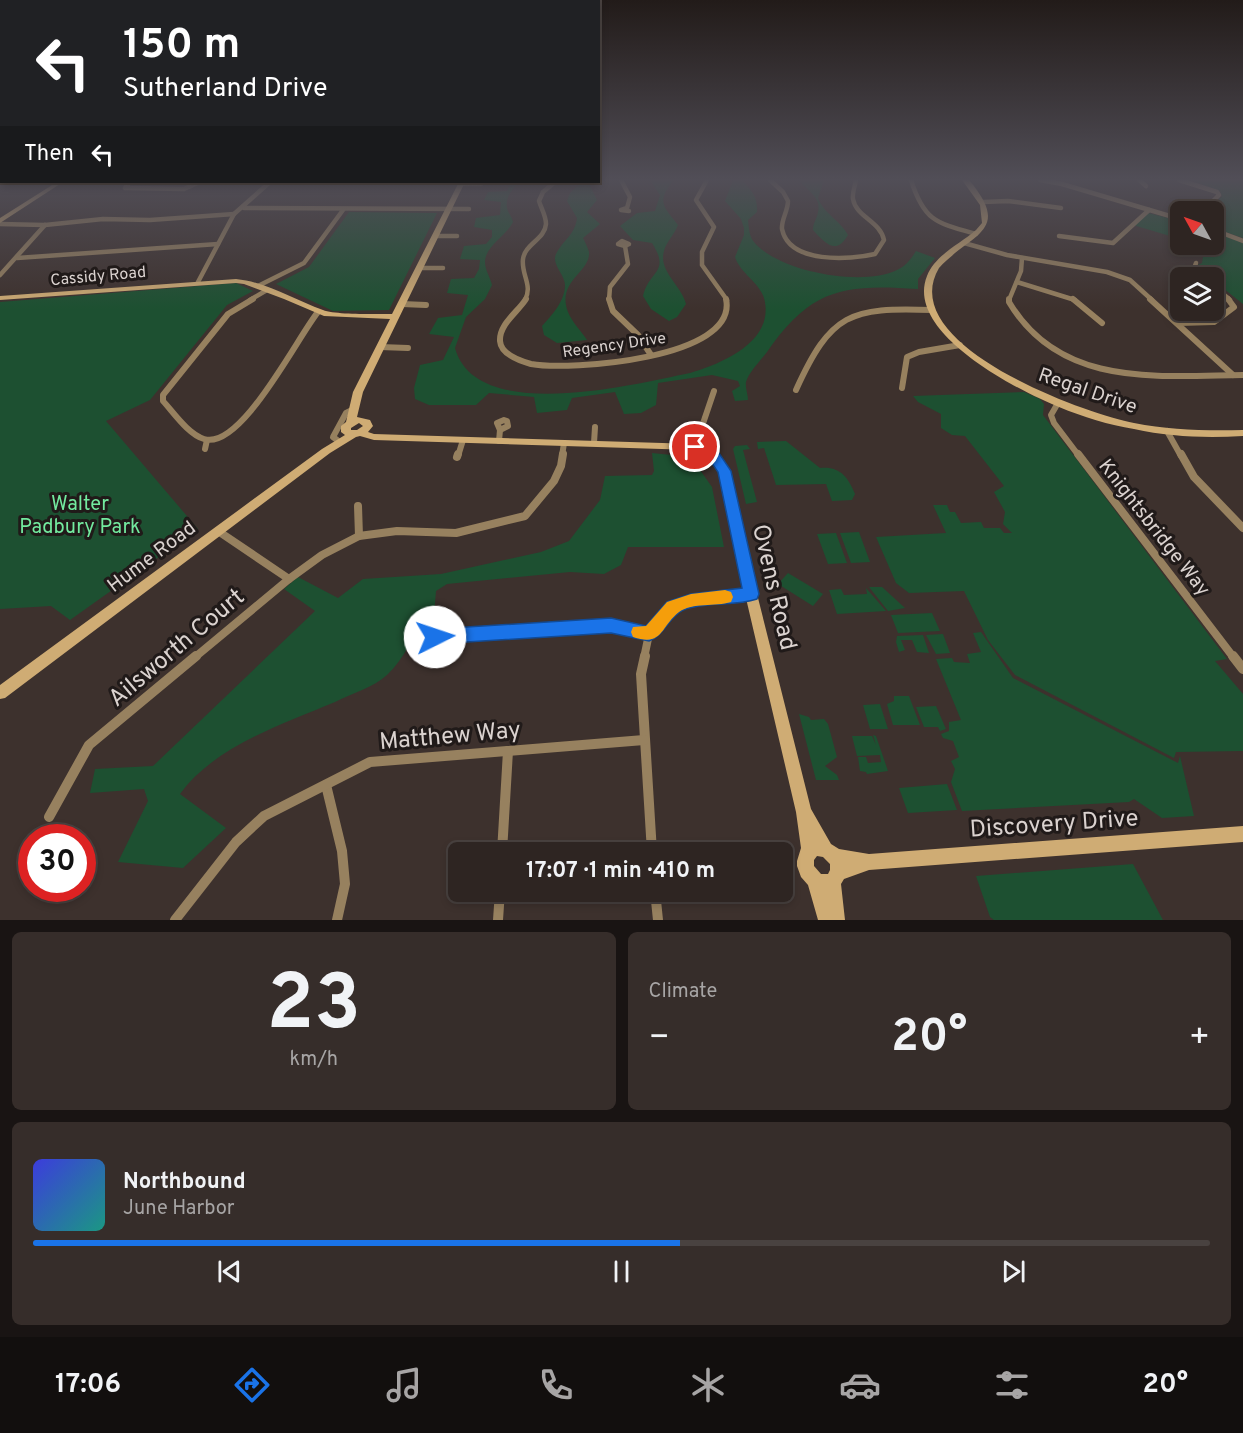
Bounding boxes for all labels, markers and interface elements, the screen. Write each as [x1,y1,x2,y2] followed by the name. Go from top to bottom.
[123,20,240,73] text: 150 m
[24,24,102,102] icon: left
[123,72,328,106] text: Sutherland Drive
[86,138,119,171] icon: left
[24,141,74,168] text: Then
[1170,201,1224,255] north arrow
[1170,201,1224,321] map controls
[49,263,147,291] street label: Cassidy Road
[1170,267,1224,321] button: layers
[561,329,667,363] street label: Regency Drive
[1034,363,1140,421] street label: Regal Drive
[669,421,720,472] pin
[678,430,711,463] icon: arrive
[1092,454,1215,602] street label: Knightsbridge Way
[19,492,141,541] park label: Walter Padbury Park
[103,516,202,599] street label: Hume Road
[744,521,802,653] street label: Ovens Road
[103,583,252,714] street label: Ailsworth Court
[403,605,467,669] position arrow
[378,716,522,758] street label: Matthew Way
[969,804,1139,846] street label: Discovery Drive
[18,824,96,902] speed limit sign: 30
[526,858,715,885] text: 17:07 · 1 min · 410 m
[267,958,361,1057] text: 23
[649,979,717,1005] text: Climate
[891,1010,967,1067] text: 20°
[649,1018,670,1060] text: −
[1189,1018,1210,1060] text: +
[289,1047,338,1073] text: km/h
[123,1169,246,1196] text: Northbound
[123,1196,235,1222] text: June Harbor
[213,1255,246,1288] icon: previous
[605,1255,638,1288] icon: pause
[997,1255,1030,1288] icon: next
[231,1364,273,1406] icon: directions
[383,1364,425,1406] icon: music
[535,1364,577,1406] icon: phone
[687,1364,729,1406] icon: climate
[839,1364,881,1406] icon: car
[991,1364,1033,1406] icon: filters
[55,1368,121,1402] text: 17:06
[1142,1368,1188,1402] text: 20°

